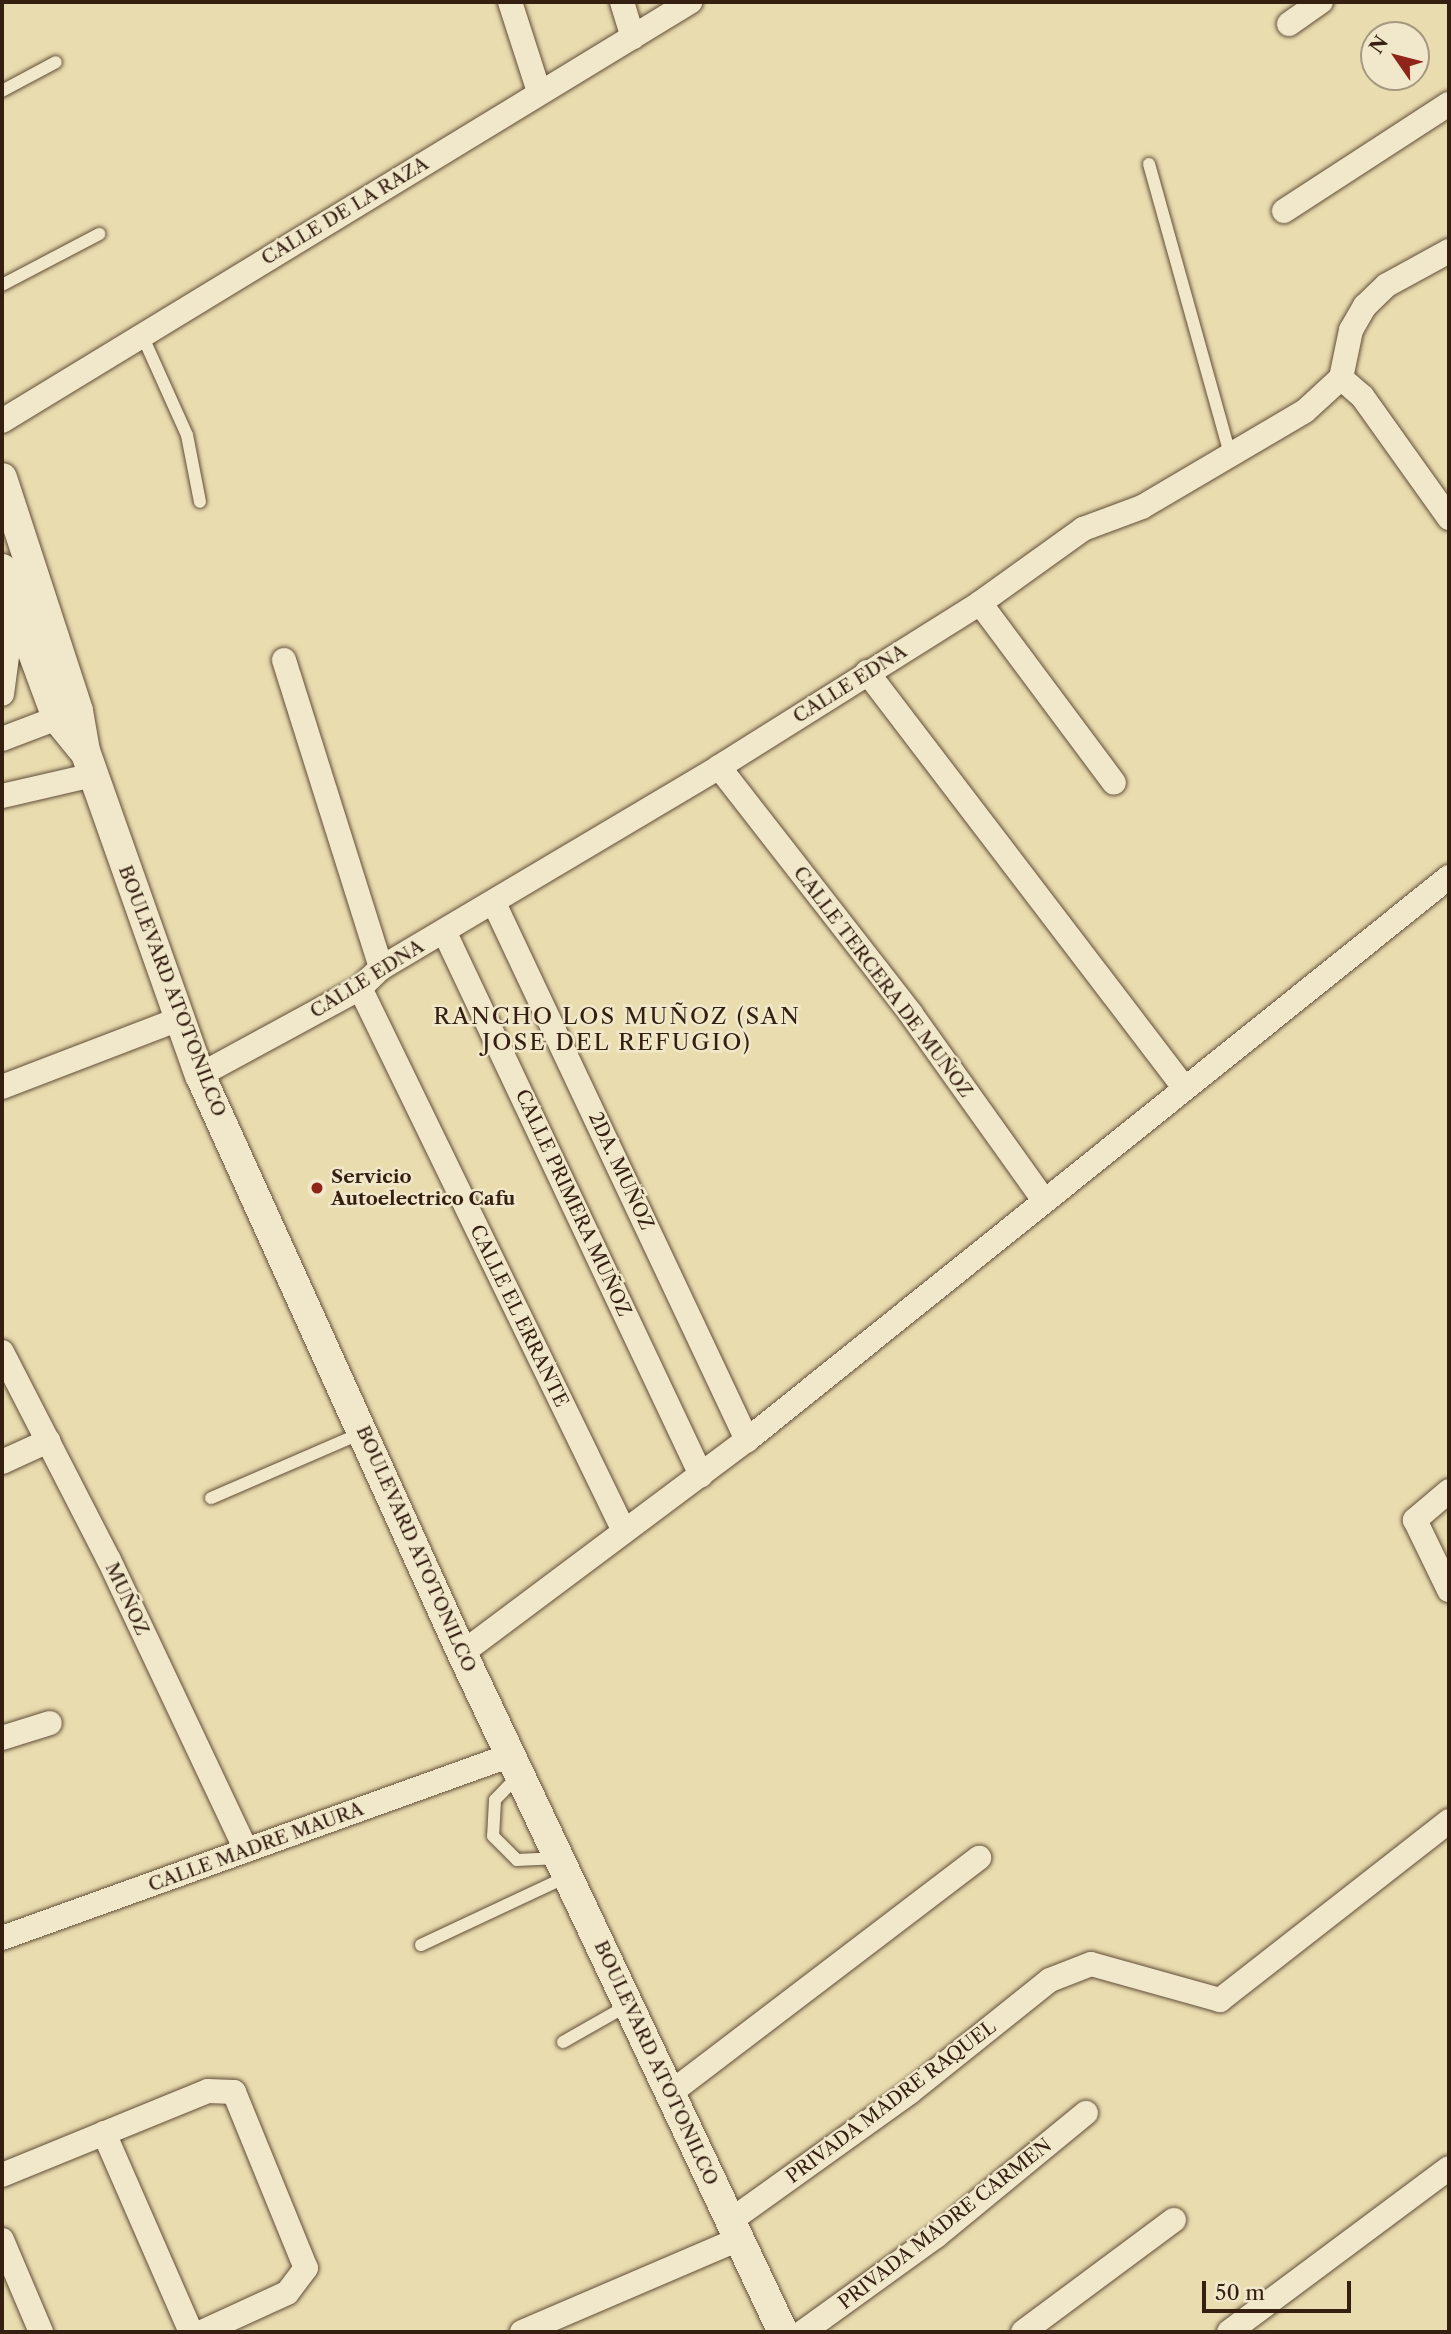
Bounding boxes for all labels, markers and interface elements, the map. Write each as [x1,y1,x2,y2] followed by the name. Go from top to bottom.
[1360,21,1430,91] north arrow
[1365,31,1393,58] text: N
[257,152,433,270] street label: CALLE DE LA RAZA
[789,640,911,728] street label: CALLE EDNA
[788,861,978,1103] street label: CALLE TERCERA DE MUÑOZ
[113,862,231,1120] street label: BOULEVARD ATOTONILCO
[306,935,428,1023] street label: CALLE EDNA
[436,1002,798,1056] district label: RANCHO LOS MUÑOZ (SAN JOSE DEL REFUGIO)
[510,1086,636,1320] street label: CALLE PRIMERA MUÑOZ
[584,1108,658,1234] street label: 2DA. MUÑOZ
[331,1166,515,1210] place label: Servicio Autoelectrico Cafu
[309,1180,325,1196] marker: Servicio Autoelectrico Cafu
[465,1221,573,1411] street label: CALLE EL ERRANTE
[351,1422,481,1676] street label: BOULEVARD ATOTONILCO
[100,1559,154,1639] street label: MUÑOZ
[145,1797,367,1897] street label: CALLE MADRE MAURA
[589,1937,723,2189] street label: BOULEVARD ATOTONILCO
[781,2015,1001,2189] street label: PRIVADA MADRE RAQUEL
[834,2133,1056,2315] street label: PRIVADA MADRE CARMEN
[1206,2268,1355,2312] scale bar
[1215,2280,1265,2305] text: 50 m

